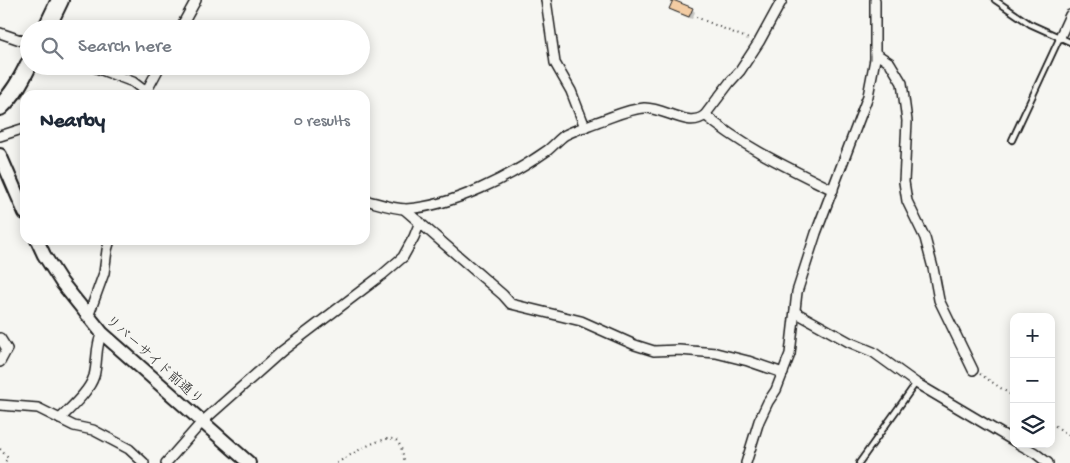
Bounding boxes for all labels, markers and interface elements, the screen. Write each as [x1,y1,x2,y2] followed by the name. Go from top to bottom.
[20,20,370,75] search box
[38,34,66,62] icon: search
[78,36,172,59] text: Search here
[40,110,105,135] text: Nearby
[294,113,350,132] text: 0 results
[101,312,206,409] street label: リバーサイド前通り
[1010,313,1055,448] map controls
[1010,313,1055,358] button: +
[1010,358,1055,403] button: −
[1010,403,1055,448] button: layers

